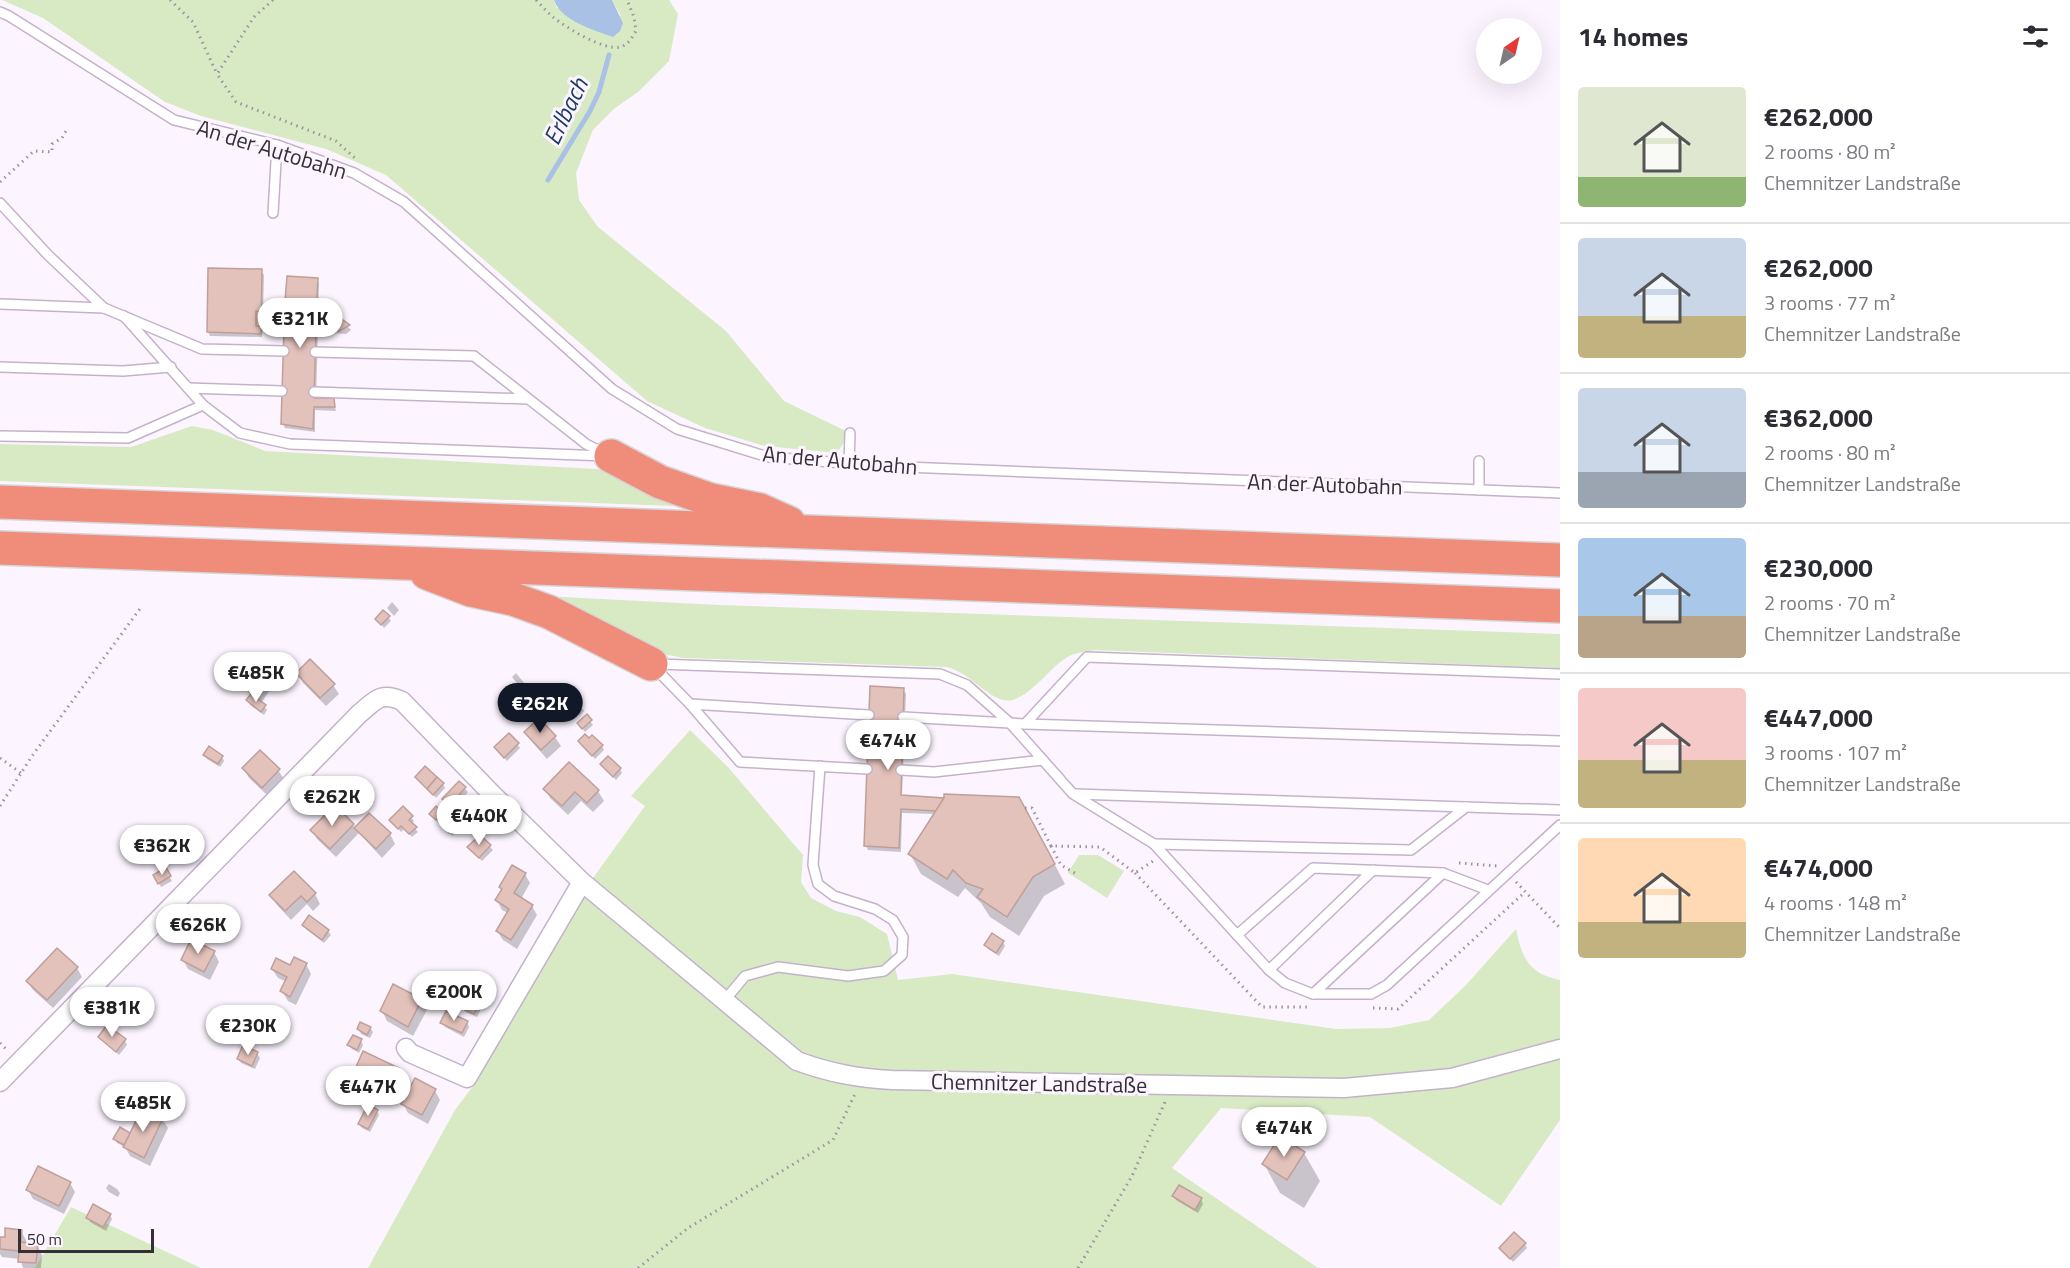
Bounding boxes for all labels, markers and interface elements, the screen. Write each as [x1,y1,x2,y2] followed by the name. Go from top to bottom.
[1578,17,1688,56] text: 14 homes
[1476,18,1542,84] north arrow
[1476,18,1542,84] map controls
[2019,20,2052,53] icon: filters
[533,70,597,151] water label: Erlbach
[1764,97,1873,136] text: €262,000
[193,110,351,188] street label: An der Autobahn
[1626,111,1698,183] icon: home
[1764,136,1896,167] text: 2 rooms · 80 m²
[1764,167,1961,198] text: Chemnitzer Landstraße
[1764,248,1873,287] text: €262,000
[1626,262,1698,334] icon: home
[1764,287,1896,318] text: 3 rooms · 77 m²
[258,298,342,349] pin: €321K
[272,302,328,333] text: €321K
[1764,318,1961,349] text: Chemnitzer Landstraße
[1764,398,1873,437] text: €362,000
[1626,412,1698,484] icon: home
[761,436,919,484] street label: An der Autobahn
[1764,437,1896,468] text: 2 rooms · 80 m²
[1247,464,1403,504] street label: An der Autobahn
[1764,468,1961,499] text: Chemnitzer Landstraße
[1764,548,1873,587] text: €230,000
[1626,562,1698,634] icon: home
[1764,587,1896,618] text: 2 rooms · 70 m²
[1764,618,1961,649] text: Chemnitzer Landstraße
[214,652,298,703] pin: €485K
[228,656,284,687] text: €485K
[498,683,582,734] pin: €262K
[512,687,568,718] text: €262K
[1764,698,1873,737] text: €447,000
[1626,712,1698,784] icon: home
[846,720,930,771] pin: €474K
[860,724,916,755] text: €474K
[1764,737,1907,768] text: 3 rooms · 107 m²
[1764,768,1961,799] text: Chemnitzer Landstraße
[290,776,374,827] pin: €262K
[304,780,360,811] text: €262K
[437,795,521,846] pin: €440K
[451,799,507,830] text: €440K
[120,825,204,876] pin: €362K
[134,829,190,860] text: €362K
[1764,848,1873,887] text: €474,000
[1626,862,1698,934] icon: home
[1764,887,1907,918] text: 4 rooms · 148 m²
[156,904,240,955] pin: €626K
[170,908,226,939] text: €626K
[1764,918,1961,949] text: Chemnitzer Landstraße
[412,971,496,1022] pin: €200K
[426,975,482,1006] text: €200K
[70,987,154,1038] pin: €381K
[84,991,140,1022] text: €381K
[206,1005,290,1056] pin: €230K
[220,1009,276,1040] text: €230K
[930,1064,1148,1102] street label: Chemnitzer Landstraße
[326,1066,410,1117] pin: €447K
[340,1070,396,1101] text: €447K
[101,1082,185,1133] pin: €485K
[115,1086,171,1117] text: €485K
[1242,1107,1326,1158] pin: €474K
[1256,1111,1312,1142] text: €474K
[18,1226,154,1254] scale bar
[27,1227,62,1251] text: 50 m

